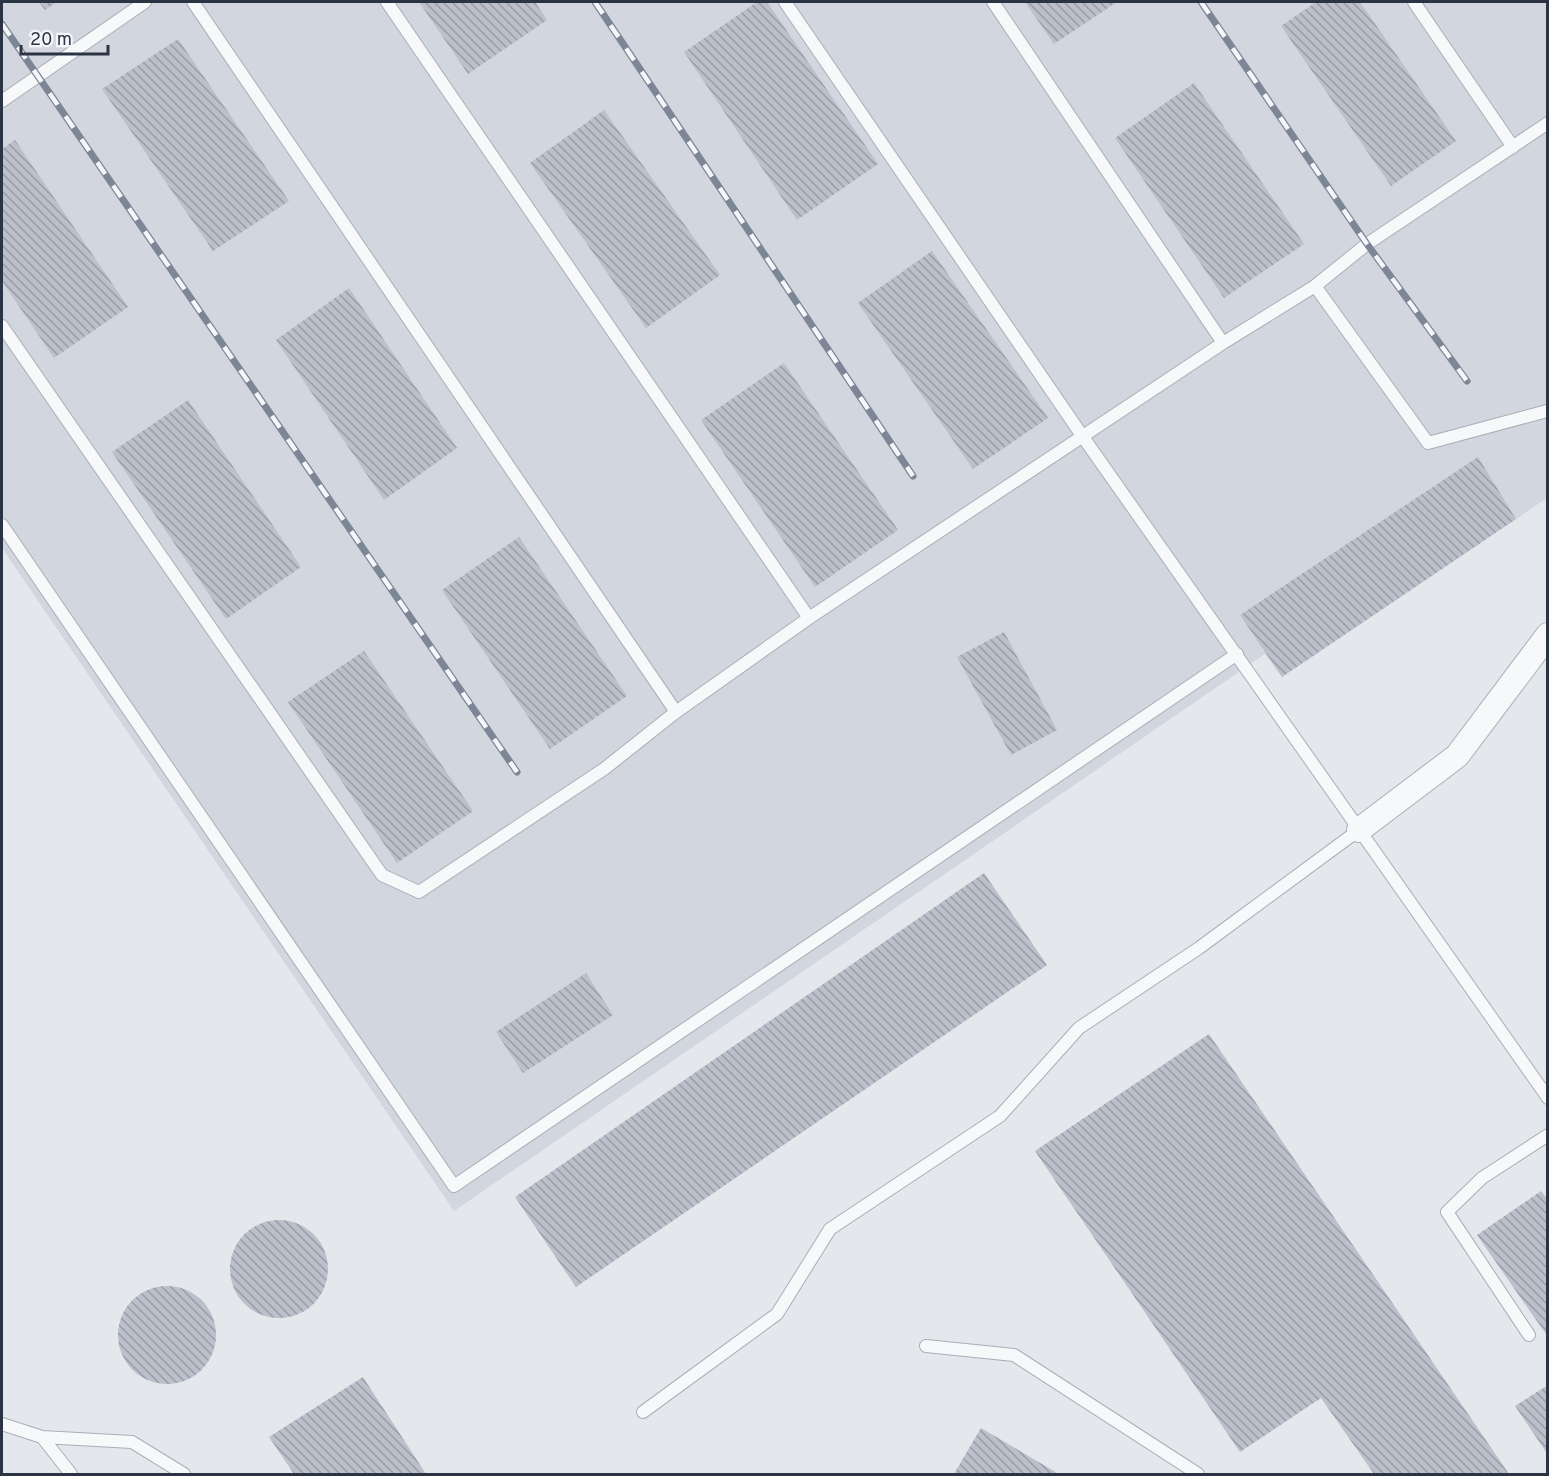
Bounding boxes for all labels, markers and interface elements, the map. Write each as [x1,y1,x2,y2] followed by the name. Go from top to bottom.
[21,18,108,56] scale bar
[30,29,72,52] text: 20 m

